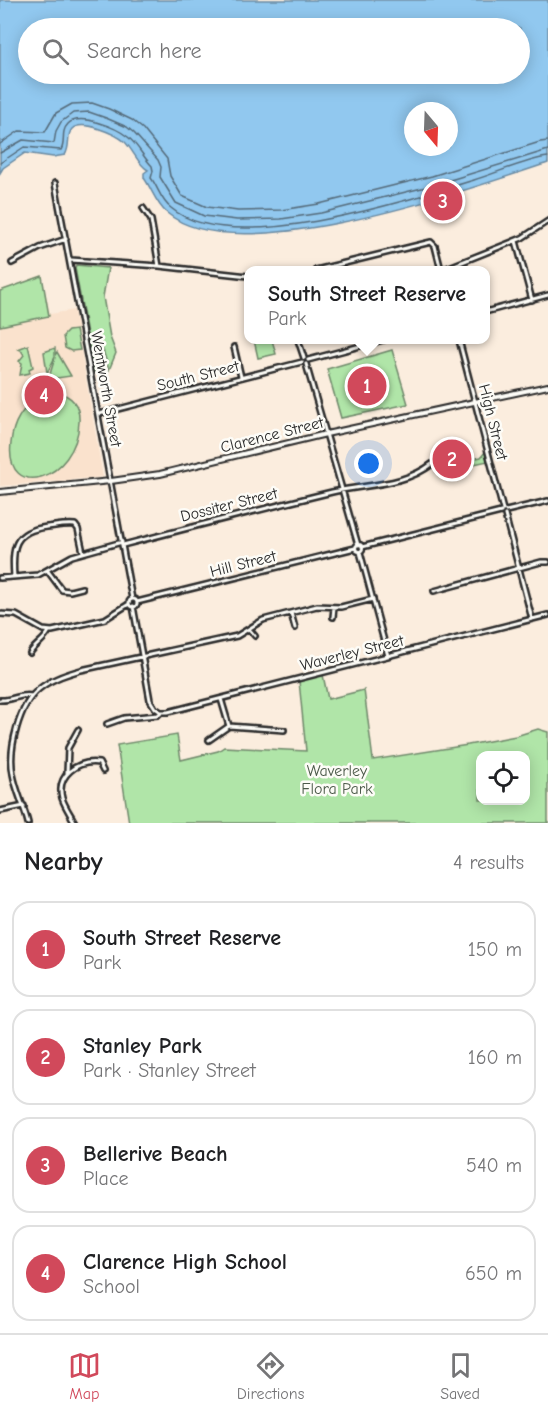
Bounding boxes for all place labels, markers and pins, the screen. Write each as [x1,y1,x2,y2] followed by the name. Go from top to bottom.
[424,178,462,224] pin: 3
[348,364,386,408] pin: 1
[24,372,63,418] pin: 4
[432,436,472,482] pin: 2

